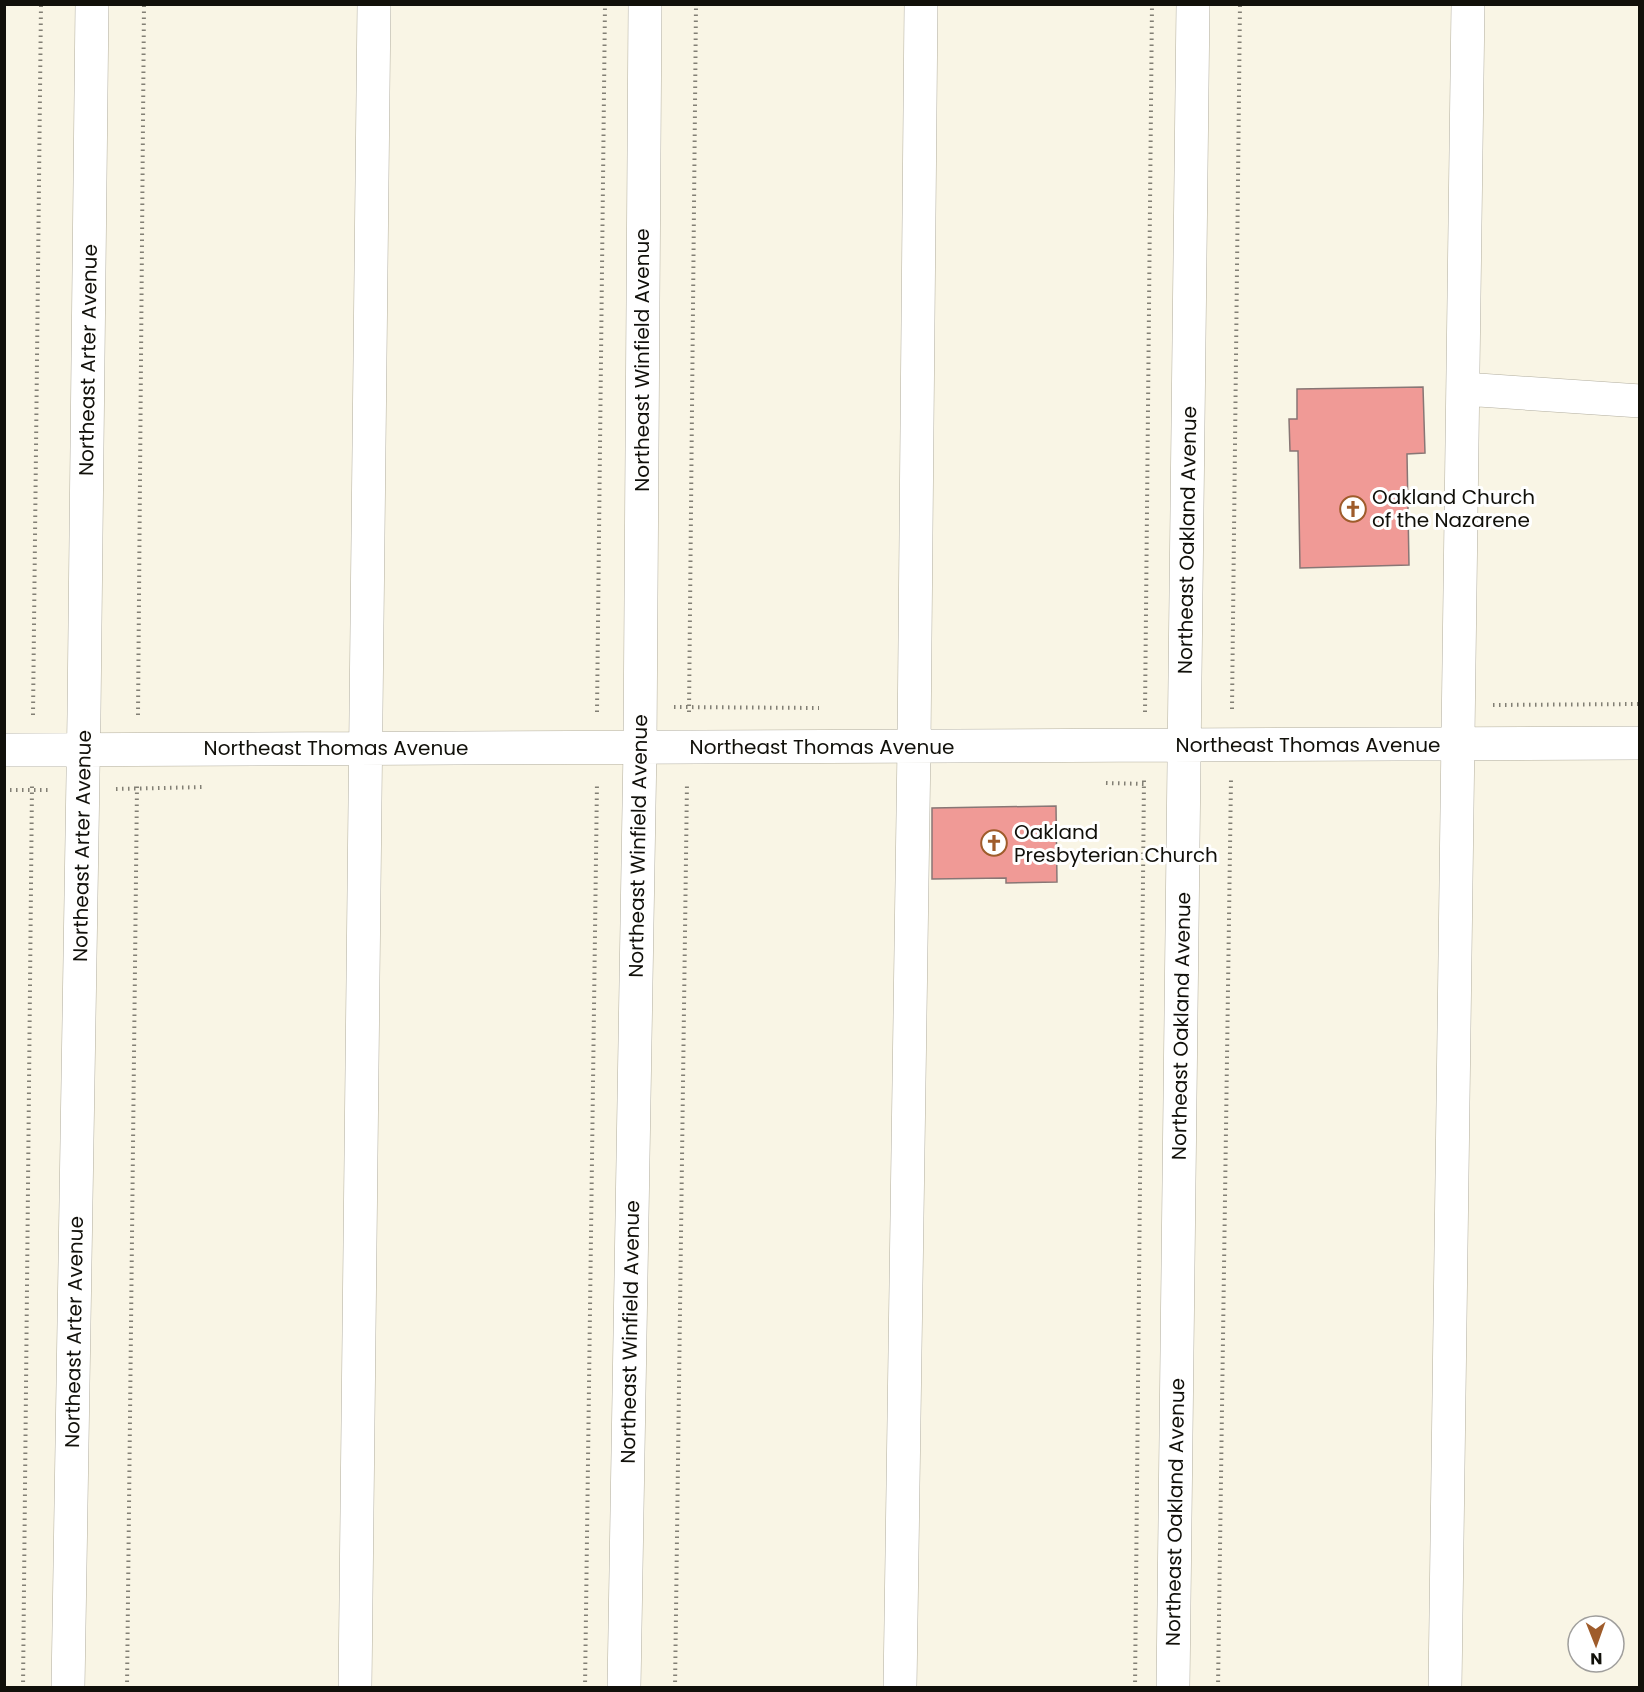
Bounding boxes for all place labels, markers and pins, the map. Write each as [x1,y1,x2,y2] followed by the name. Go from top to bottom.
[1372,483,1535,534] place label: Oakland Church of the Nazarene
[1338,494,1368,524] church icon: Oakland Church of the Nazarene
[1014,818,1218,869] place label: Oakland Presbyterian Church
[979,828,1009,858] church icon: Oakland Presbyterian Church

